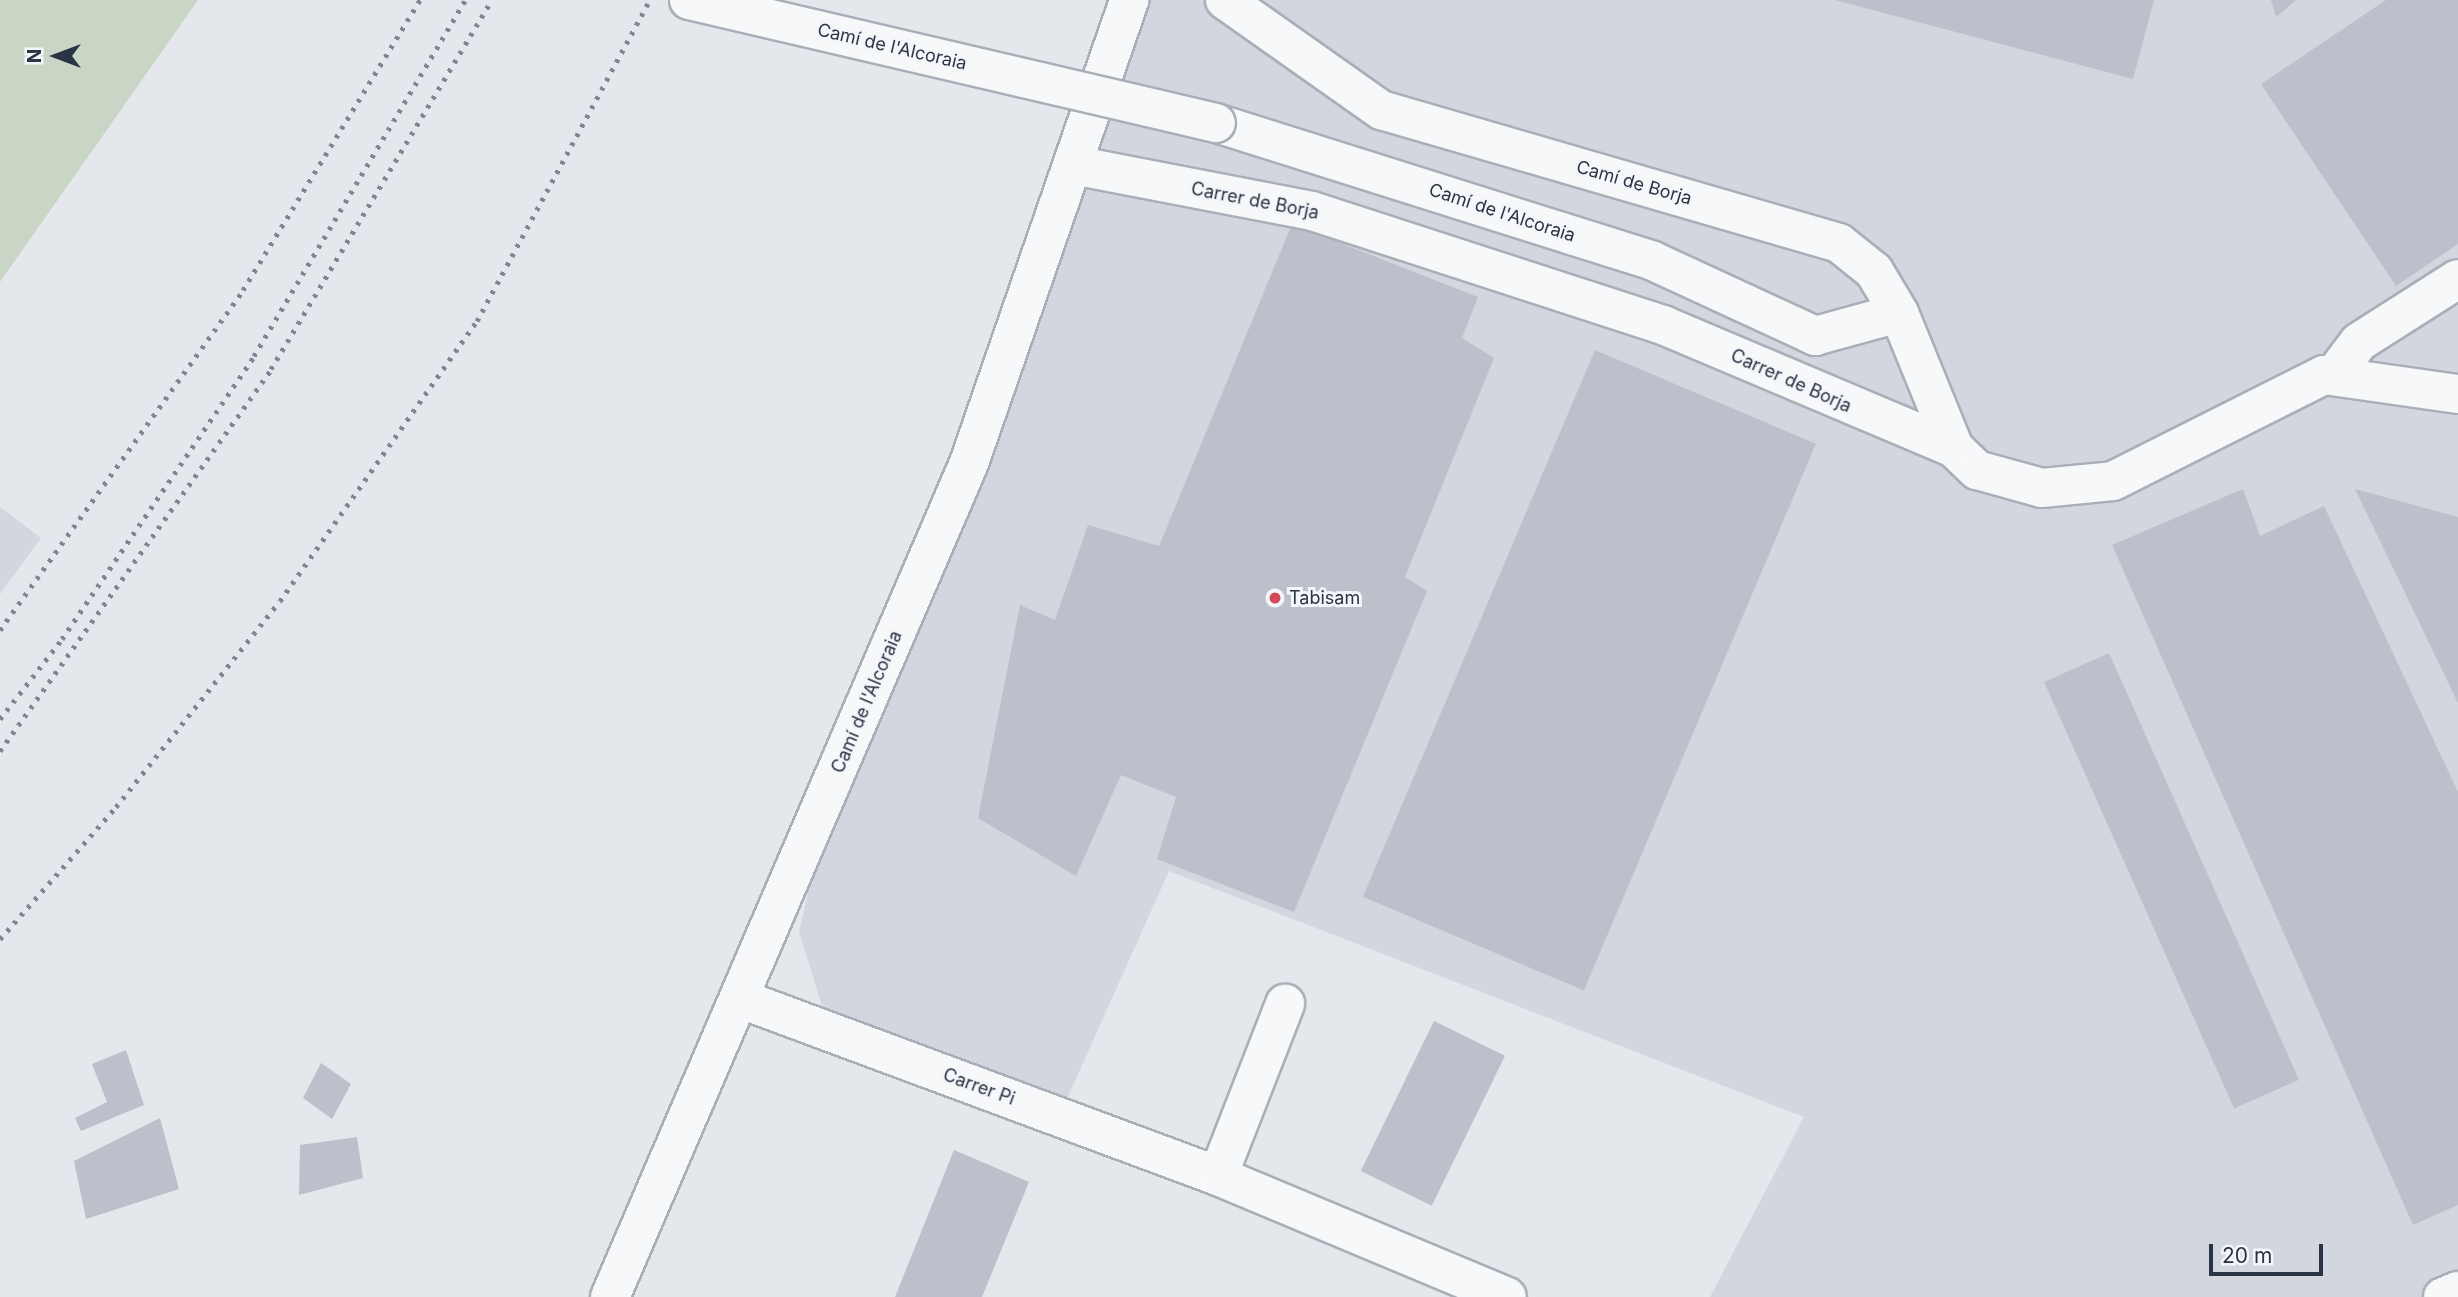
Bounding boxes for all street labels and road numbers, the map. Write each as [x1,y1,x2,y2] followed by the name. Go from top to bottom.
[815,19,969,75] street label: Camí de l'Alcoraia
[1574,156,1694,210] street label: Camí de Borja
[1189,178,1321,224] street label: Carrer de Borja
[1426,179,1578,247] street label: Camí de l'Alcoraia
[1727,345,1855,417] street label: Carrer de Borja
[827,628,907,776] street label: Camí de l'Alcoraia
[940,1064,1018,1110] street label: Carrer Pi

